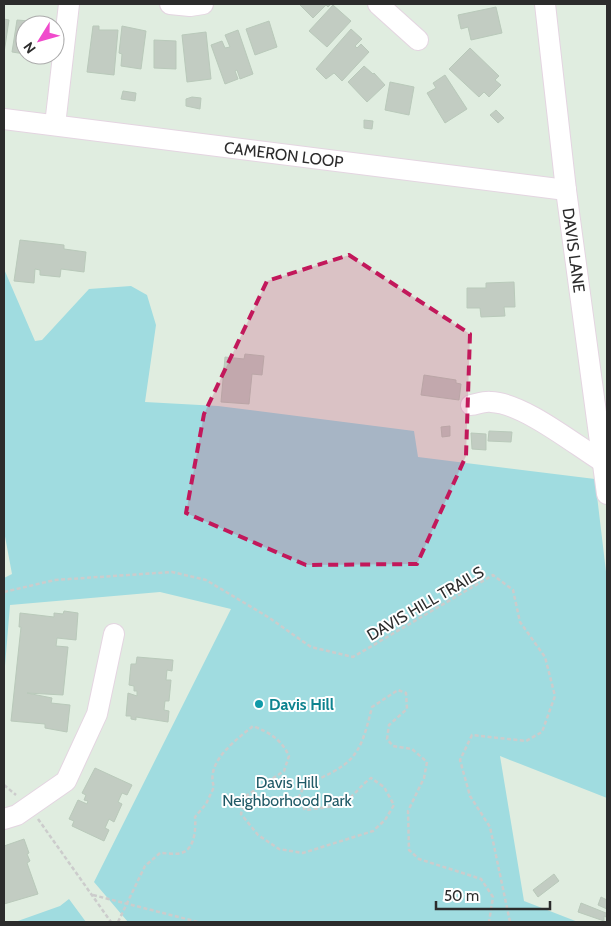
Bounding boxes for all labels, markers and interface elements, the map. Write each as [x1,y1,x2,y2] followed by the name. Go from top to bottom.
[15,15,65,65] north arrow
[19,38,40,57] text: N
[223,138,344,172] street label: CAMERON LOOP
[559,207,589,294] street label: DAVIS LANE
[363,562,487,645] street label: DAVIS HILL TRAILS
[269,695,334,714] place label: Davis Hill
[253,698,265,710] marker: Davis Hill
[222,773,353,810] park label: Davis Hill Neighborhood Park
[436,878,550,910] scale bar
[444,887,479,905] text: 50 m

